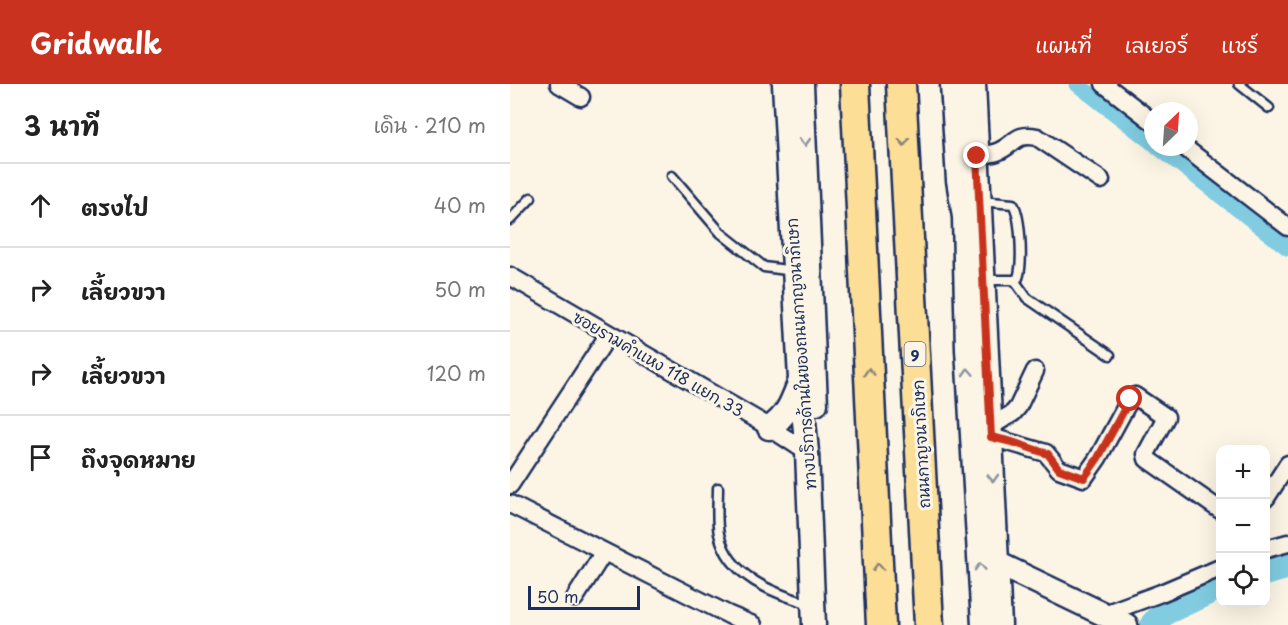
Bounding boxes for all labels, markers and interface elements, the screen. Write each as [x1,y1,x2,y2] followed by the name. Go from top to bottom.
[30,21,162,64] text: Gridwalk
[1035,28,1092,60] text: แผนที่
[1125,28,1188,60] text: เลเยอร์
[1221,28,1258,60] text: แชร์
[1144,102,1198,156] north arrow
[24,106,99,145] text: 3 นาที
[374,110,486,140] text: เดิน · 210 m
[798,138,811,147] one-way arrow
[897,138,910,147] one-way arrow
[963,142,989,168] route end
[24,189,57,222] icon: ahead
[81,190,149,223] text: ตรงไป
[434,190,486,220] text: 40 m
[779,217,821,491] street label: ทางบริการด้านในของถนนกาญจนาภิเษก
[24,273,57,306] icon: right
[81,274,165,307] text: เลี้ยวขวา
[434,274,486,304] text: 50 m
[569,304,749,422] street label: ซอยรามคำแหง 118 แยก 33
[904,342,926,366] road number: 9
[24,357,57,390] icon: right
[81,358,165,391] text: เลี้ยวขวา
[427,358,486,388] text: 120 m
[863,367,876,376] one-way arrow
[962,367,975,376] one-way arrow
[905,379,935,509] street label: ถนนกาญจนาภิเษก
[1116,385,1142,411] route start
[24,441,57,474] icon: arrive
[81,442,196,475] text: ถึงจุดหมาย
[1216,445,1270,607] map controls
[1216,445,1270,499] button: +
[986,474,999,483] one-way arrow
[1216,499,1270,553] button: −
[1216,553,1270,607] button: locate
[872,562,885,571] one-way arrow
[974,562,987,571] one-way arrow
[528,583,640,610] scale bar
[537,584,578,608] text: 50 m

